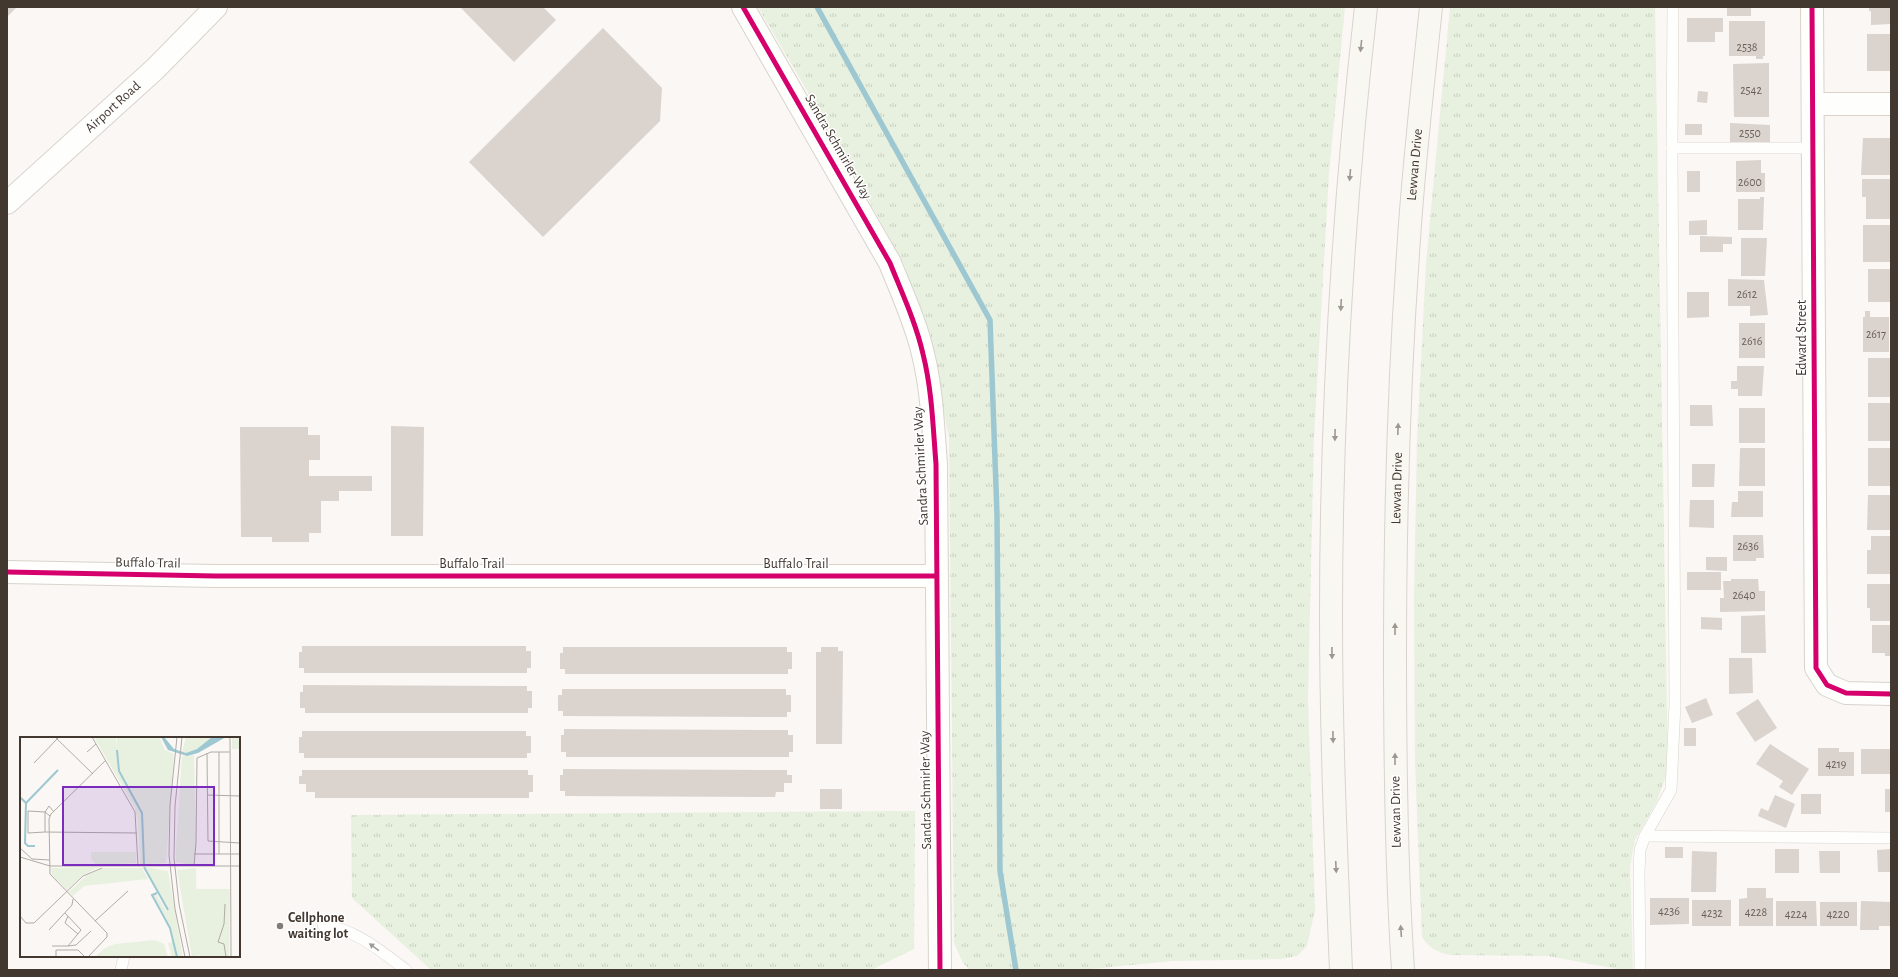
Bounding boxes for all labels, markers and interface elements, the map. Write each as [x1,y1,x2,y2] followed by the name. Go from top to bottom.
[1358,40,1365,52] one-way arrow
[1736,41,1758,53] house number: 2538
[83,79,143,135] street label: Airport Road
[1740,84,1762,96] house number: 2542
[802,92,874,202] street label: Sandra Schmirler Way
[1739,127,1761,139] house number: 2550
[1405,128,1425,201] street label: Lewvan Drive
[1346,169,1353,181] one-way arrow
[1738,176,1762,188] house number: 2600
[1737,288,1758,300] house number: 2612
[1337,299,1344,311] one-way arrow
[1795,299,1809,376] street label: Edward Street
[1866,328,1886,340] house number: 2617
[1742,335,1763,347] house number: 2616
[911,406,931,526] street label: Sandra Schmirler Way
[1395,423,1402,435] one-way arrow
[1332,429,1339,441] one-way arrow
[1389,452,1405,524] street label: Lewvan Drive
[1737,540,1759,552] house number: 2636
[115,555,181,571] street label: Buffalo Trail
[439,557,505,571] street label: Buffalo Trail
[763,557,829,571] street label: Buffalo Trail
[1732,589,1756,601] house number: 2640
[1392,622,1398,635] one-way arrow
[1329,647,1335,660] one-way arrow
[918,730,934,850] street label: Sandra Schmirler Way
[1330,731,1336,744] one-way arrow
[20,737,240,957] inset map
[1392,752,1398,765] one-way arrow
[1825,758,1847,770] house number: 4219
[1388,776,1404,848] street label: Lewvan Drive
[1333,861,1340,873] one-way arrow
[1658,905,1680,917] house number: 4236
[1745,906,1767,918] house number: 4228
[1701,907,1723,919] house number: 4232
[1785,908,1807,920] house number: 4224
[1826,908,1850,920] house number: 4220
[288,911,348,941] place label: Cellphone waiting lot
[275,921,285,931] marker: Cellphone waiting lot
[1397,925,1404,937] one-way arrow
[369,943,380,951] one-way arrow

